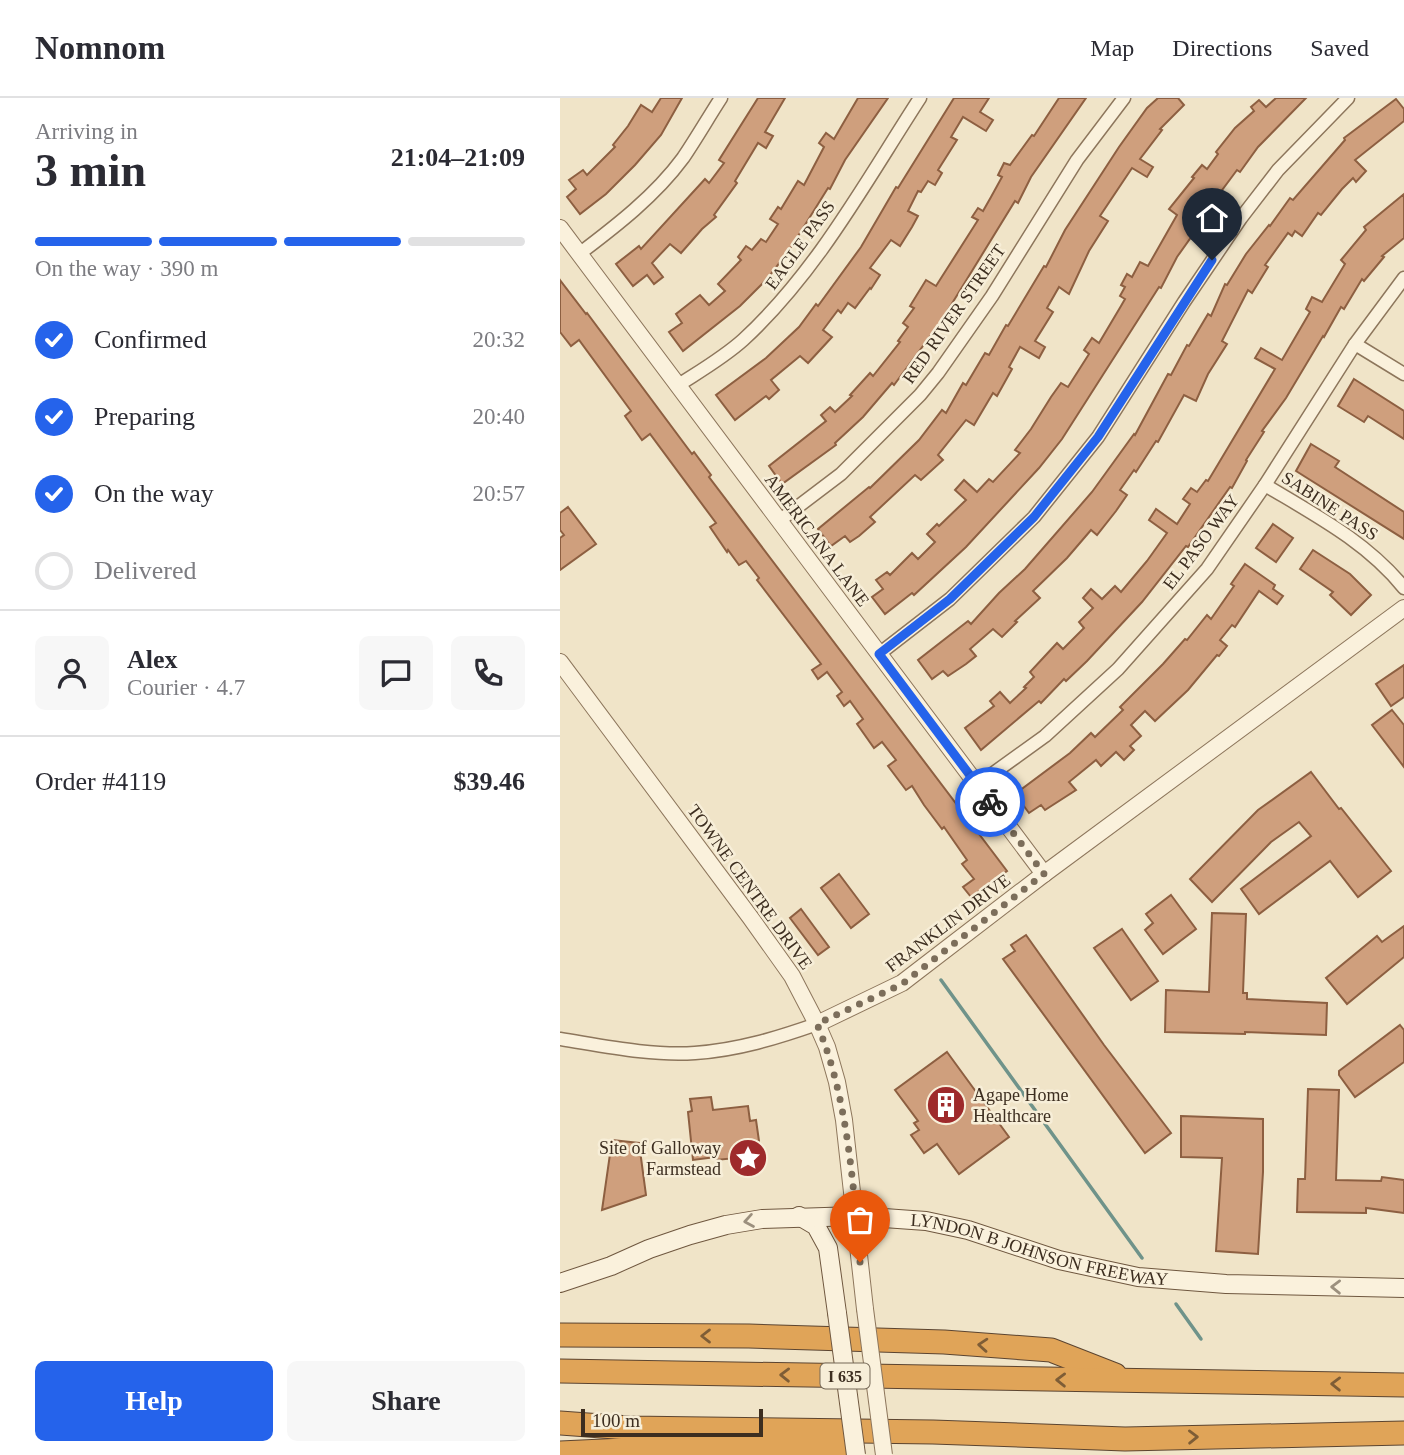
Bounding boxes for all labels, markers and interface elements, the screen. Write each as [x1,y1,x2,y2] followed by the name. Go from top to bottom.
[35,30,165,66] text: Nomnom
[1090,35,1134,61] text: Map
[1172,35,1272,61] text: Directions
[1310,35,1369,61] text: Saved
[35,119,138,144] text: Arriving in
[391,143,525,172] text: 21:04–21:09
[35,145,146,196] text: 3 min
[1182,188,1242,260] pin
[761,197,839,293] street label: EAGLE PASS
[1193,199,1231,237] icon: home
[898,241,1010,387] street label: RED RIVER STREET
[35,256,218,281] text: On the way · 390 m
[35,321,73,359] icon: check
[94,325,207,354] text: Confirmed
[473,327,525,352] text: 20:32
[35,398,73,436] icon: check
[94,402,195,431] text: Preparing
[473,404,525,429] text: 20:40
[1278,467,1382,545] street label: SABINE PASS
[761,470,873,610] street label: AMERICANA LANE
[35,475,73,513] icon: check
[94,479,214,508] text: On the way
[473,481,525,506] text: 20:57
[1159,491,1243,593] street label: EL PASO WAY
[94,556,197,585] text: Delivered
[35,636,109,710] button: person
[359,636,433,710] button: chat
[451,636,525,710] button: phone
[127,645,178,674] text: Alex
[127,675,245,700] text: Courier · 4.7
[35,767,166,796] text: Order #4119
[454,767,525,796] text: $39.46
[955,767,1025,837] courier
[971,783,1009,821] icon: bike
[684,801,816,973] street label: TOWNE CENTRE DRIVE
[882,870,1014,976] street label: FRANKLIN DRIVE
[925,1084,967,1126] building icon: Agape Home Healthcare
[973,1085,1068,1126] place label: Agape Home Healthcare
[727,1137,769,1179] place icon: Site of Galloway Farmstead
[599,1138,721,1179] place label: Site of Galloway Farmstead
[830,1190,890,1262] pin
[841,1201,879,1239] icon: bag
[910,1210,1169,1289] street label: LYNDON B JOHNSON FREEWAY
[743,1213,755,1228] one-way arrow
[1330,1279,1341,1295] one-way arrow
[700,1328,711,1344] one-way arrow
[977,1338,988,1353] one-way arrow
[35,1361,273,1441] button: Help
[287,1361,525,1441] button: Share
[820,1364,870,1388] road number: I 635
[779,1367,789,1383] one-way arrow
[1055,1372,1066,1388] one-way arrow
[1330,1376,1341,1392] one-way arrow
[581,1406,763,1438] scale bar
[592,1410,640,1431] text: 100 m
[1188,1430,1199,1445] one-way arrow

